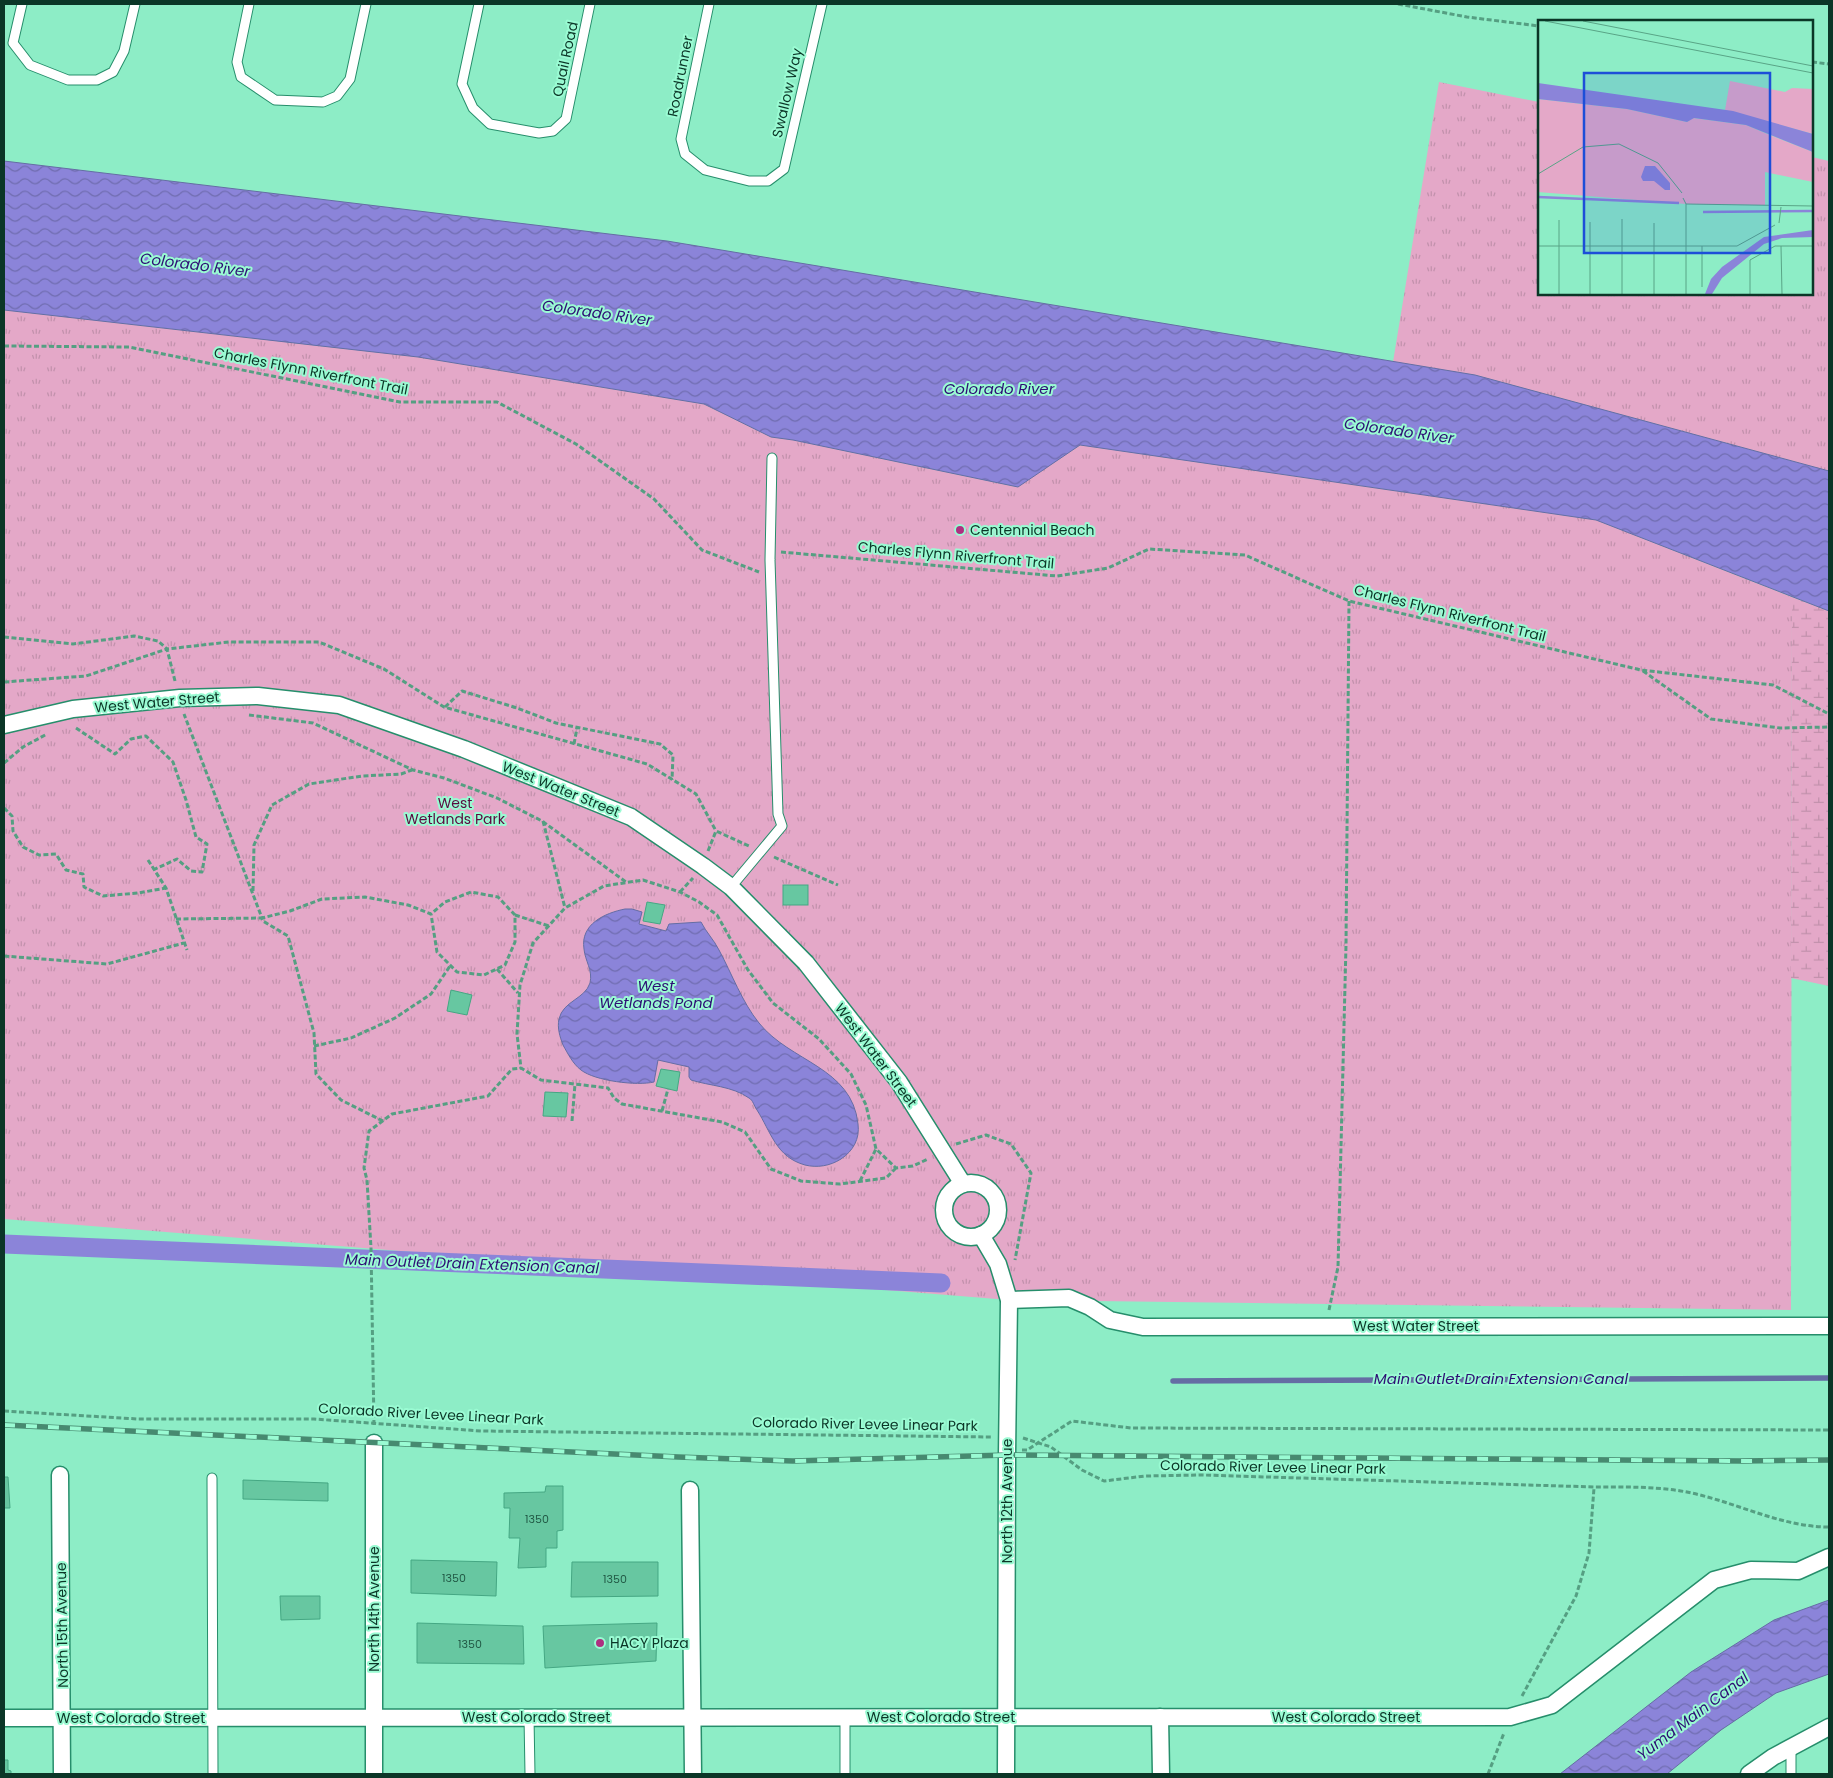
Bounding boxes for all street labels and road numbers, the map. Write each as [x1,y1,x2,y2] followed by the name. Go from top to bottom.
[547,20,583,98] street label: Quail Road
[662,34,698,118] street label: Roadrunner
[767,46,807,140] street label: Swallow Way
[212,342,410,400] street label: Charles Flynn Riverfront Trail
[857,536,1055,574] street label: Charles Flynn Riverfront Trail
[1352,579,1548,647] street label: Charles Flynn Riverfront Trail
[94,687,220,717] street label: West Water Street
[499,756,623,822] street label: West Water Street
[830,999,922,1111] street label: West Water Street
[1353,1316,1479,1336] street label: West Water Street
[318,1398,545,1430] street label: Colorado River Levee Linear Park
[752,1412,979,1436] street label: Colorado River Levee Linear Park
[997,1438,1017,1563] street label: North 12th Avenue
[1160,1455,1387,1479] street label: Colorado River Levee Linear Park
[364,1546,384,1672] street label: North 14th Avenue
[51,1562,73,1688] street label: North 15th Avenue
[462,1707,610,1727] street label: West Colorado Street
[867,1707,1015,1727] street label: West Colorado Street
[1272,1707,1420,1727] street label: West Colorado Street
[57,1708,205,1728] street label: West Colorado Street

